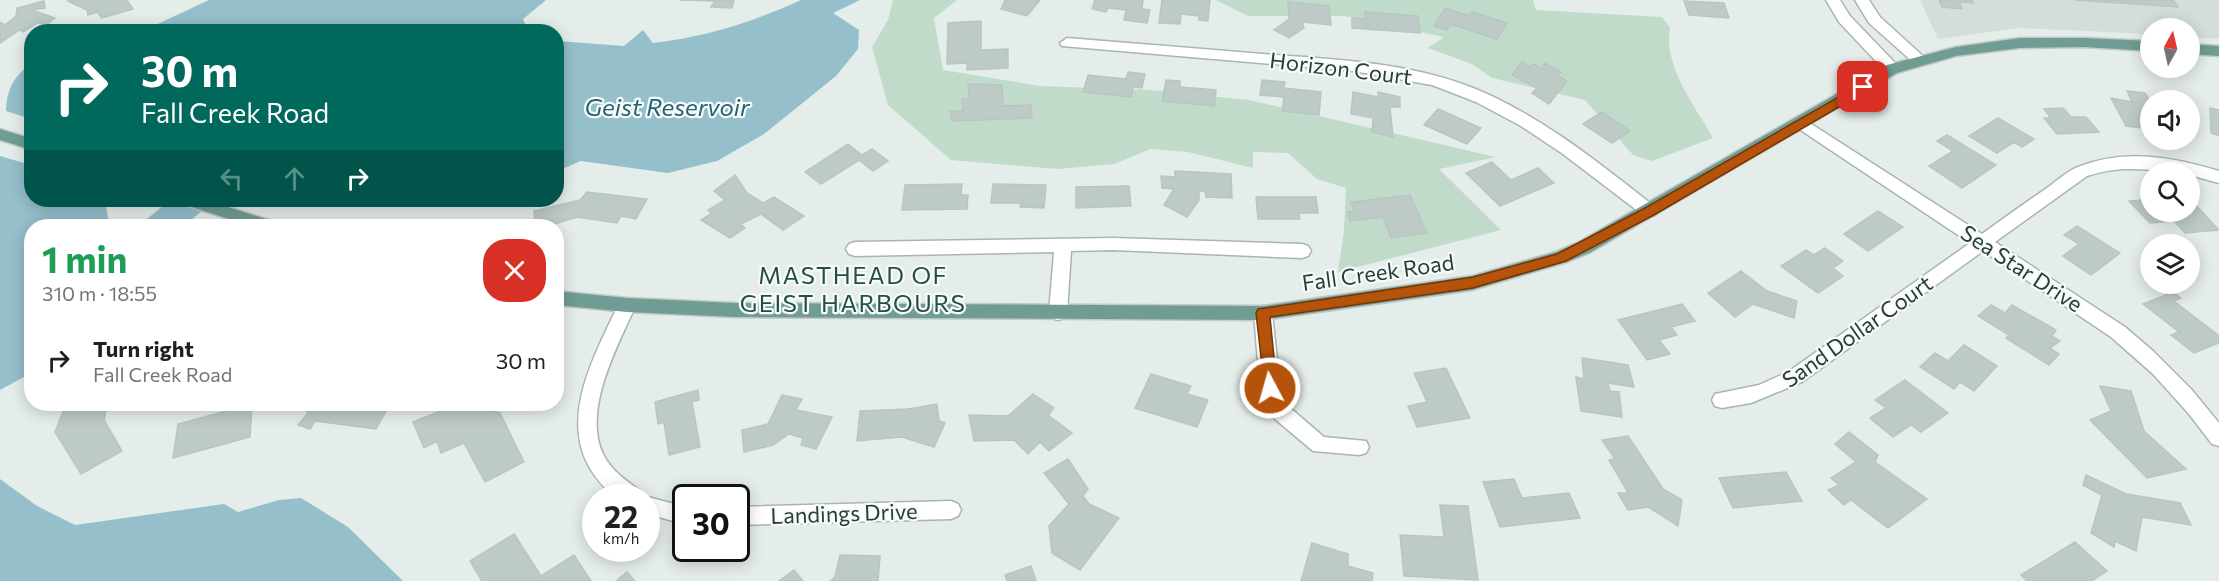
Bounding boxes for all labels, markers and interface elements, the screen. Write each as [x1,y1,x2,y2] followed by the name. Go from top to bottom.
[2140,18,2200,78] north arrow
[2140,18,2200,294] map controls
[141,44,238,96] text: 30 m
[1268,46,1414,90] street label: Horizon Court
[42,48,120,126] icon: right
[1837,61,1888,112] pin
[1846,70,1879,103] icon: arrive
[2140,90,2200,150] button: sound
[584,92,751,121] water label: Geist Reservoir
[141,96,329,129] text: Fall Creek Road
[215,162,248,195] icon: left
[278,162,311,195] icon: ahead
[341,162,374,195] icon: right
[2140,162,2200,222] button: search
[1956,219,2088,317] street label: Sea Star Drive
[2140,234,2200,294] button: layers
[42,236,127,280] text: 1 min
[483,239,546,302] button: close
[1300,248,1456,296] street label: Fall Creek Road
[740,260,966,317] district label: MASTHEAD OF GEIST HARBOURS
[1777,269,1937,393] street label: Sand Dollar Court
[42,281,157,305] text: 310 m · 18:55
[93,335,194,362] text: Turn right
[42,344,75,377] icon: right
[496,347,546,374] text: 30 m
[1238,356,1302,420] position arrow
[93,362,232,386] text: Fall Creek Road
[672,484,750,562] speed limit sign: 30
[604,497,638,534] text: 22
[770,497,918,529] street label: Landings Drive
[603,529,639,547] text: km/h

